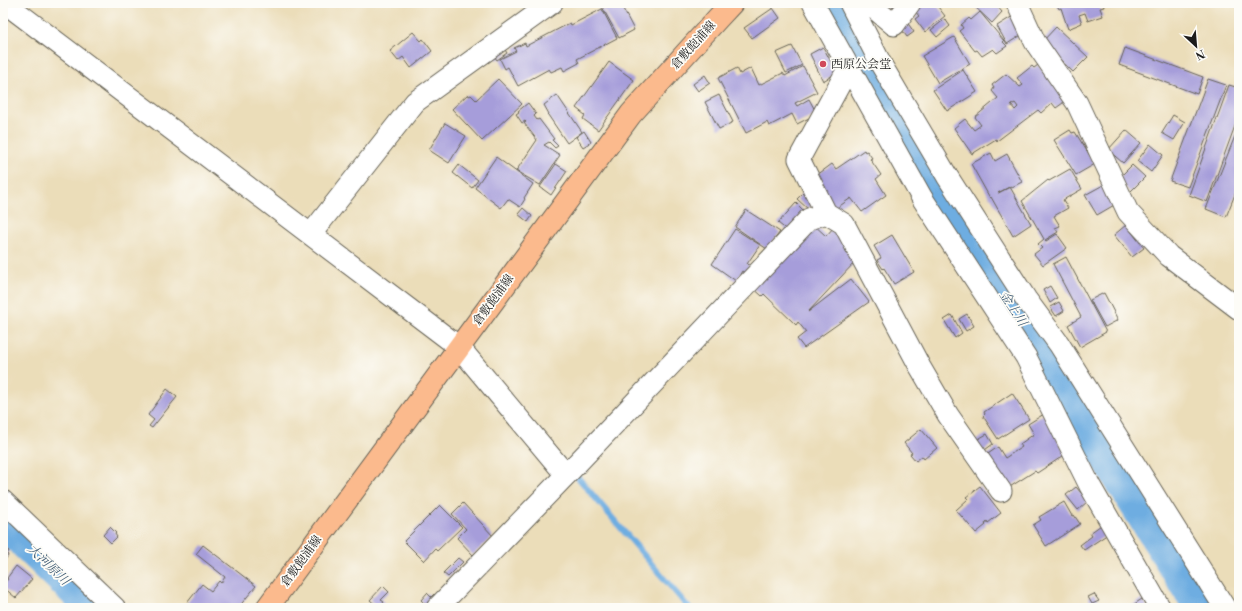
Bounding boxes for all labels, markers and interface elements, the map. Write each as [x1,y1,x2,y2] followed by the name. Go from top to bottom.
[668,18,719,73] street label: 倉敷飽浦線
[1176,26,1216,66] north arrow
[1193,46,1207,62] text: N
[831,57,891,72] place label: 西原公会堂
[818,59,828,69] marker: 西原公会堂
[470,272,517,329] street label: 倉敷飽浦線
[996,288,1032,331] water label: 金上川
[278,533,325,590] street label: 倉敷飽浦線
[24,541,74,590] water label: 大河原川

